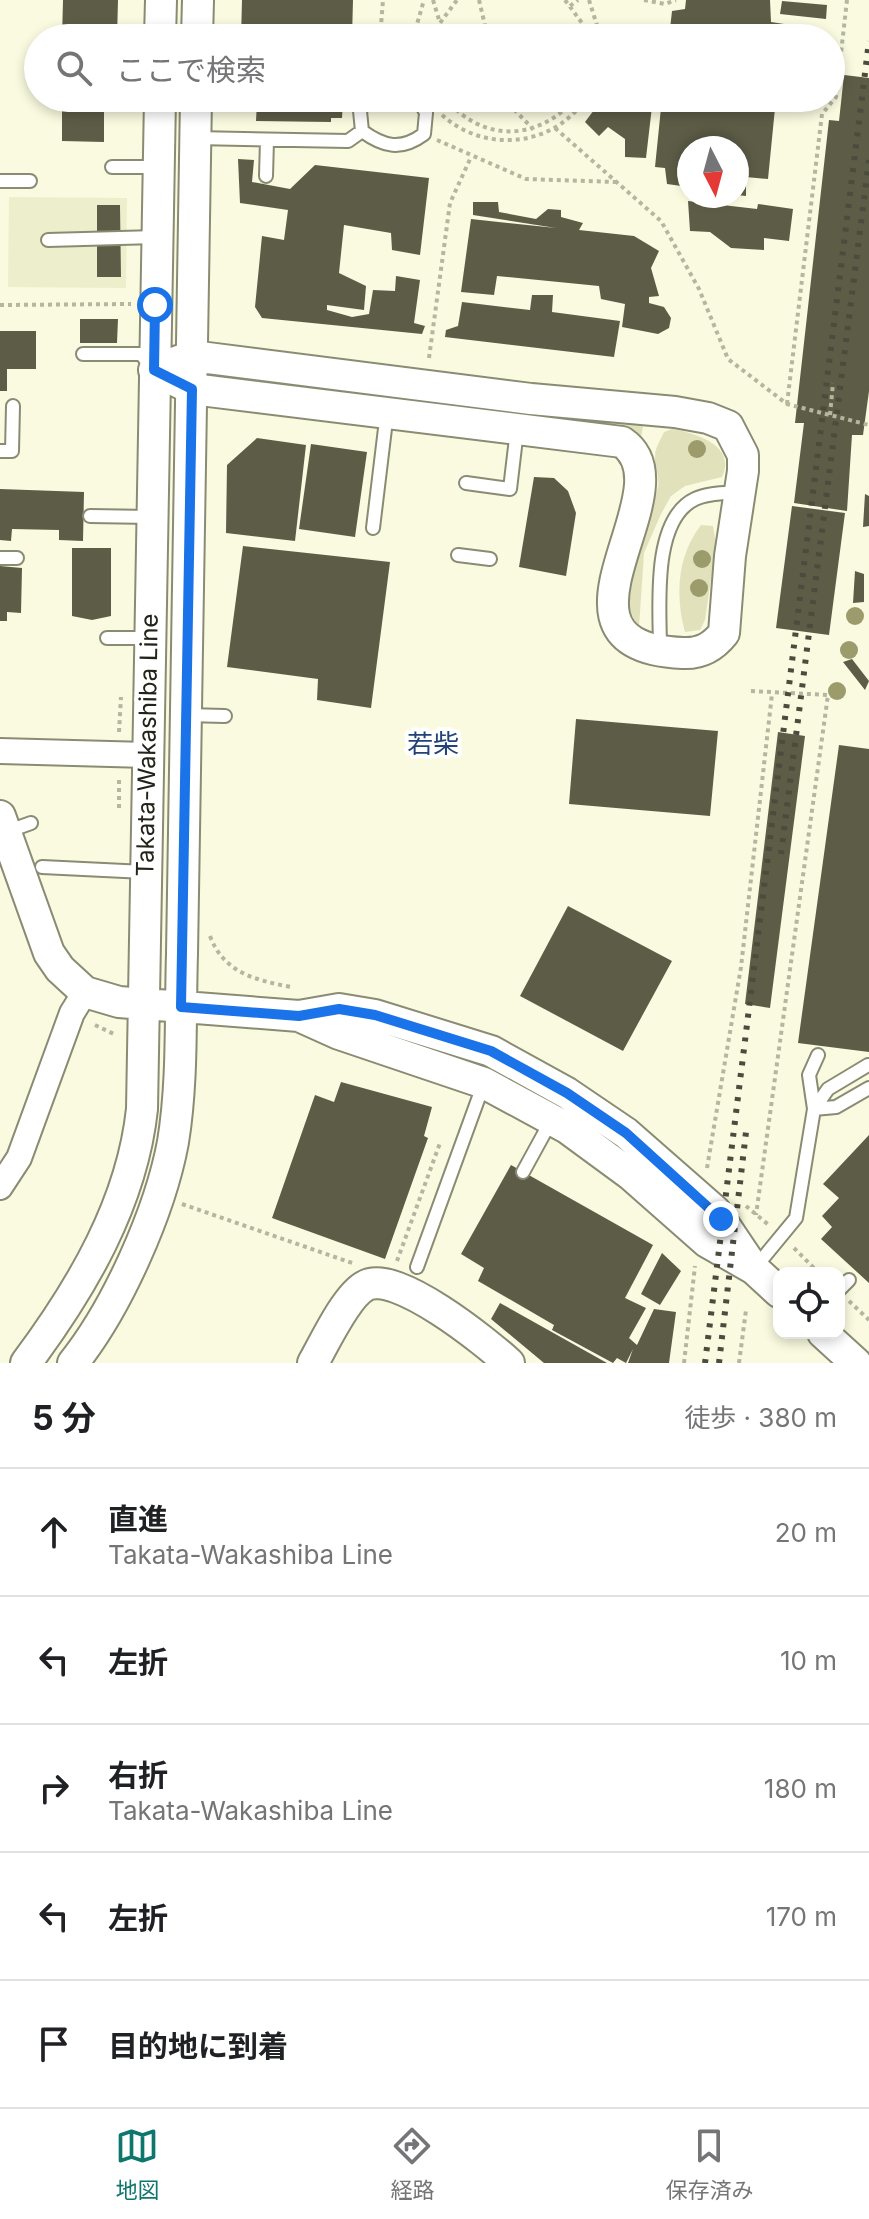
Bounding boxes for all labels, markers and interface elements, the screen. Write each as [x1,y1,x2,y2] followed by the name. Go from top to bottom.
[24,24,845,112] search box
[52,46,96,90] icon: search
[116,52,266,88] text: ここで検索
[677,136,749,208] north arrow
[137,287,173,323] route start
[130,613,164,877] street label: Takata-Wakashiba Line
[407,728,459,759] district label: 若柴
[703,1201,739,1237] route end
[773,1267,845,1339] map controls
[773,1267,845,1339] button: locate
[32,1397,96,1438] text: 5 分
[684,1402,837,1433] text: 徒歩 · 380 m
[108,1501,168,1537] text: 直進
[32,1510,76,1554] icon: ahead
[775,1517,837,1548] text: 20 m
[108,1539,393,1570] text: Takata-Wakashiba Line
[32,1638,76,1682] icon: left
[108,1644,168,1680] text: 左折
[780,1645,837,1676] text: 10 m
[108,1757,168,1793] text: 右折
[32,1766,76,1810] icon: right
[764,1773,837,1804] text: 180 m
[108,1795,393,1826] text: Takata-Wakashiba Line
[32,1894,76,1938] icon: left
[108,1900,168,1936] text: 左折
[766,1901,837,1932] text: 170 m
[32,2022,76,2066] icon: arrive
[108,2028,288,2064] text: 目的地に到着
[115,2124,160,2204] tab: 地図
[390,2124,435,2204] tab: 経路
[665,2124,754,2204] tab: 保存済み

